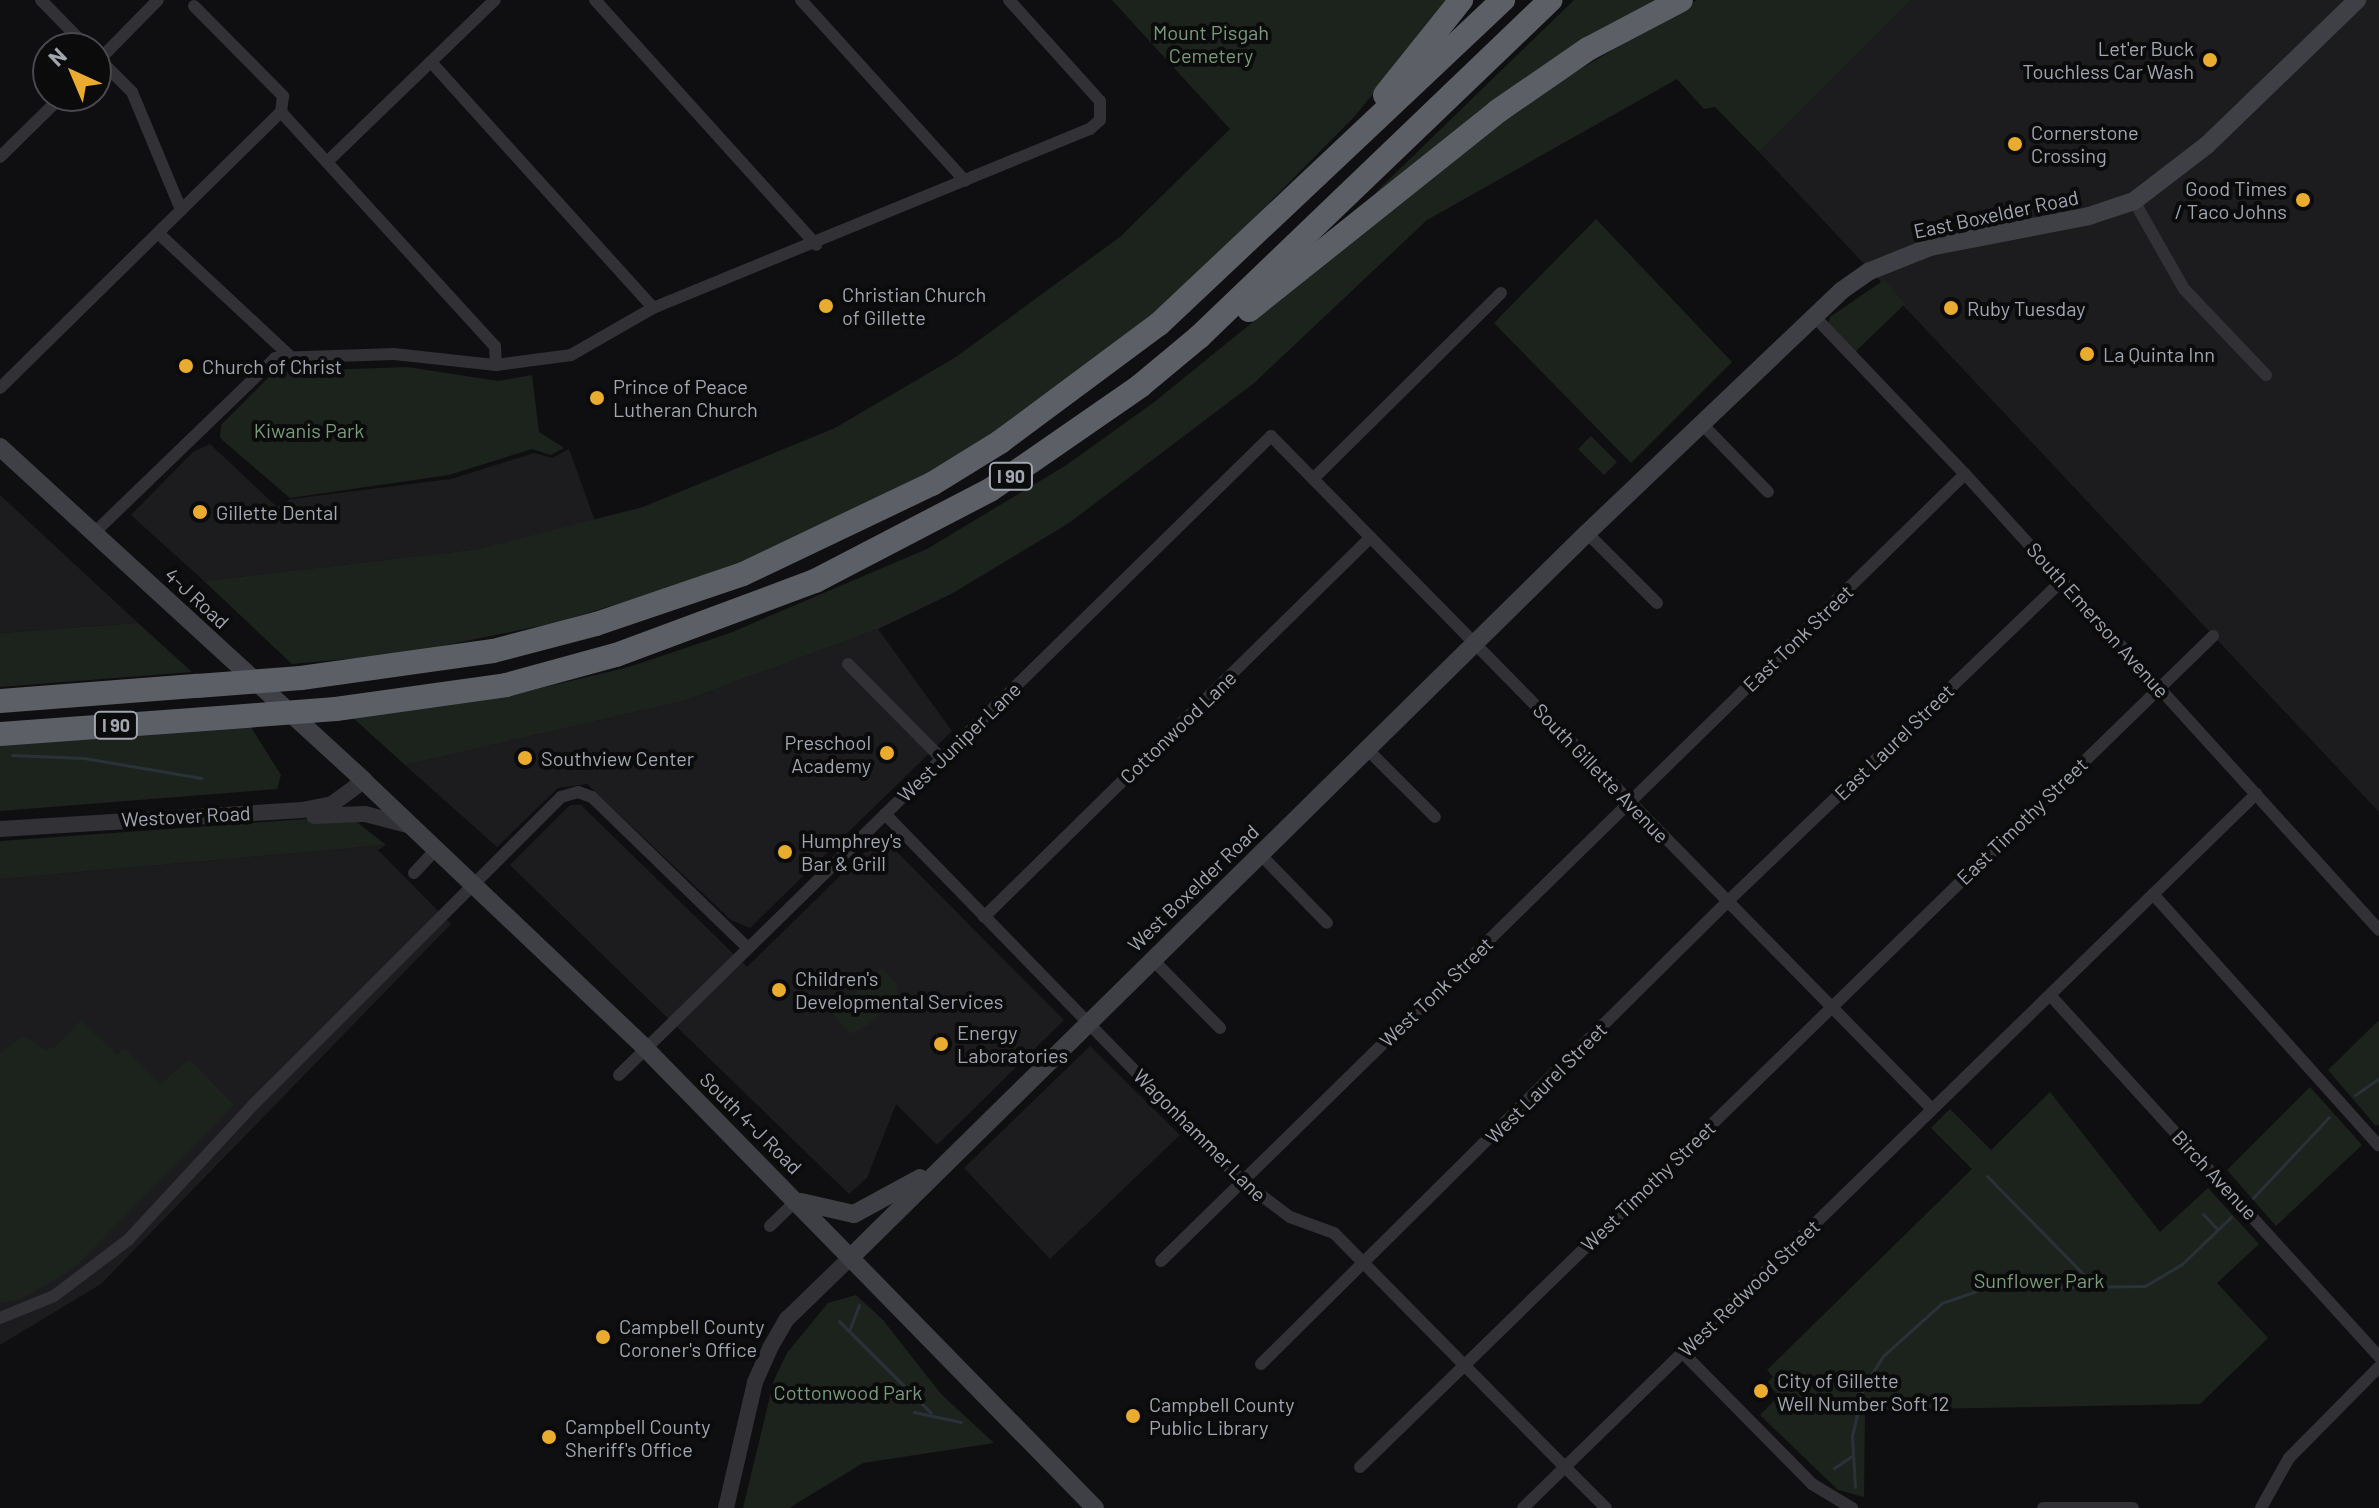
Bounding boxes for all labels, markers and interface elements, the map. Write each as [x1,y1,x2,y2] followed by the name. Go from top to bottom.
[1153,20,1269,67] park label: Mount Pisgah Cemetery
[32,32,112,112] north arrow
[2022,36,2194,83] place label: Let'er Buck Touchless Car Wash
[42,42,71,71] text: N
[2201,51,2219,69] marker: Let'er Buck Touchless Car Wash
[2031,120,2139,167] place label: Cornerstone Crossing
[2006,135,2024,153] marker: Cornerstone Crossing
[2175,176,2287,223] place label: Good Times / Taco Johns
[1911,185,2081,243] street label: East Boxelder Road
[2294,191,2312,209] marker: Good Times / Taco Johns
[842,282,986,329] place label: Christian Church of Gillette
[1967,296,2085,320] place label: Ruby Tuesday
[817,297,835,315] marker: Christian Church of Gillette
[1942,299,1960,317] marker: Ruby Tuesday
[2103,342,2215,366] place label: La Quinta Inn
[2078,345,2096,363] marker: La Quinta Inn
[202,354,342,378] place label: Church of Christ
[177,357,195,375] marker: Church of Christ
[613,374,758,421] place label: Prince of Peace Lutheran Church
[588,389,606,407] marker: Prince of Peace Lutheran Church
[254,418,364,442] park label: Kiwanis Park
[987,462,1035,490] road number: I 90
[216,500,338,524] place label: Gillette Dental
[191,503,209,521] marker: Gillette Dental
[2022,537,2174,703] street label: South Emerson Avenue
[160,562,234,634] street label: 4-J Road
[1738,580,1858,696] street label: East Tonk Street
[1115,665,1241,789] street label: Cottonwood Lane
[892,677,1026,807] street label: West Juniper Lane
[1829,679,1959,805] street label: East Laurel Street
[1528,698,1674,848] street label: South Gillette Avenue
[92,711,140,739] road number: I 90
[784,730,871,777] place label: Preschool Academy
[878,744,896,762] marker: Preschool Academy
[541,746,694,770] place label: Southview Center
[516,749,534,767] marker: Southview Center
[1952,753,2092,889] street label: East Timothy Street
[121,801,251,831] street label: Westover Road
[1123,819,1263,957] street label: West Boxelder Road
[801,828,902,875] place label: Humphrey's Bar & Grill
[776,843,794,861] marker: Humphrey's Bar & Grill
[1374,932,1498,1052] street label: West Tonk Street
[795,966,1003,1013] place label: Children's Developmental Services
[770,981,788,999] marker: Children's Developmental Services
[1480,1017,1612,1149] street label: West Laurel Street
[957,1020,1068,1067] place label: Energy Laboratories
[932,1035,950,1053] marker: Energy Laboratories
[1129,1064,1271,1206] street label: Wagonhammer Lane
[695,1067,807,1179] street label: South 4-J Road
[1576,1116,1720,1256] street label: West Timothy Street
[2167,1125,2263,1225] street label: Birch Avenue
[1673,1214,1825,1362] street label: West Redwood Street
[1974,1268,2104,1292] park label: Sunflower Park
[619,1314,764,1361] place label: Campbell County Coroner's Office
[594,1328,612,1346] marker: Campbell County Coroner's Office
[1777,1368,1949,1415] place label: City of Gillette Well Number Soft 12
[774,1380,922,1404] park label: Cottonwood Park
[1752,1382,1770,1400] marker: City of Gillette Well Number Soft 12
[1149,1392,1294,1439] place label: Campbell County Public Library
[1124,1407,1142,1425] marker: Campbell County Public Library
[565,1414,710,1461] place label: Campbell County Sheriff's Office
[540,1428,558,1446] marker: Campbell County Sheriff's Office

